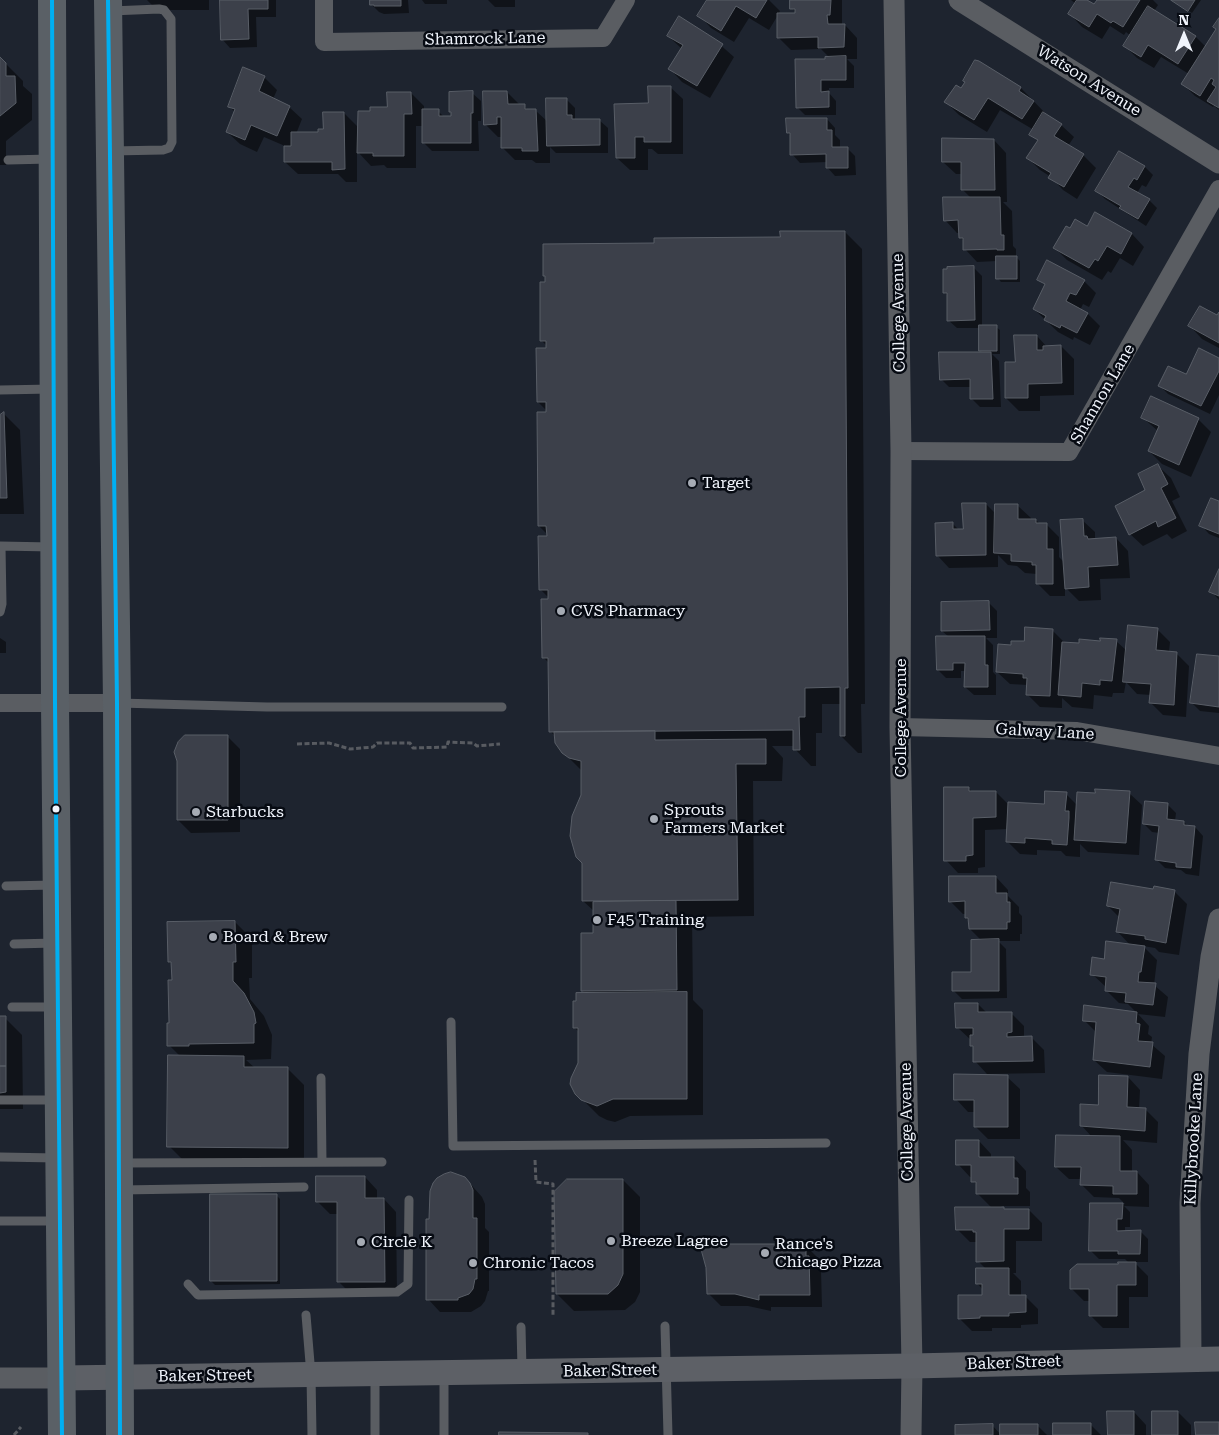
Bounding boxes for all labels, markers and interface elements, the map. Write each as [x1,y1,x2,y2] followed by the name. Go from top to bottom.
[1159,10,1209,60] north arrow
[1179,12,1189,28] text: N
[424,28,546,50] street label: Shamrock Lane
[1033,41,1145,121] street label: Watson Avenue
[888,253,910,373] street label: College Avenue
[1067,341,1139,447] street label: Shannon Lane
[702,473,750,493] place label: Target
[686,477,698,489] marker: Target
[571,601,685,621] place label: CVS Pharmacy
[555,605,567,617] marker: CVS Pharmacy
[891,659,911,777] street label: College Avenue
[995,720,1095,744] street label: Galway Lane
[664,800,784,838] place label: Sprouts Farmers Market
[206,802,284,822] place label: Starbucks
[51,804,61,814] unlabelled marker
[190,806,202,818] marker: Starbucks
[648,813,660,825] marker: Sprouts Farmers Market
[607,910,704,930] place label: F45 Training
[591,914,603,926] marker: F45 Training
[223,927,328,947] place label: Board & Brew
[207,931,219,943] marker: Board & Brew
[896,1062,918,1182] street label: College Avenue
[1181,1072,1207,1206] street label: Killybrooke Lane
[621,1231,728,1251] place label: Breeze Lagree
[371,1232,433,1252] place label: Circle K
[775,1234,881,1272] place label: Rance's Chicago Pizza
[605,1235,617,1247] marker: Breeze Lagree
[355,1236,367,1248] marker: Circle K
[759,1247,771,1259] marker: Rance's Chicago Pizza
[483,1253,594,1273] place label: Chronic Tacos
[467,1257,479,1269] marker: Chronic Tacos
[967,1352,1061,1374] street label: Baker Street
[563,1361,657,1381] street label: Baker Street
[158,1366,252,1386] street label: Baker Street

